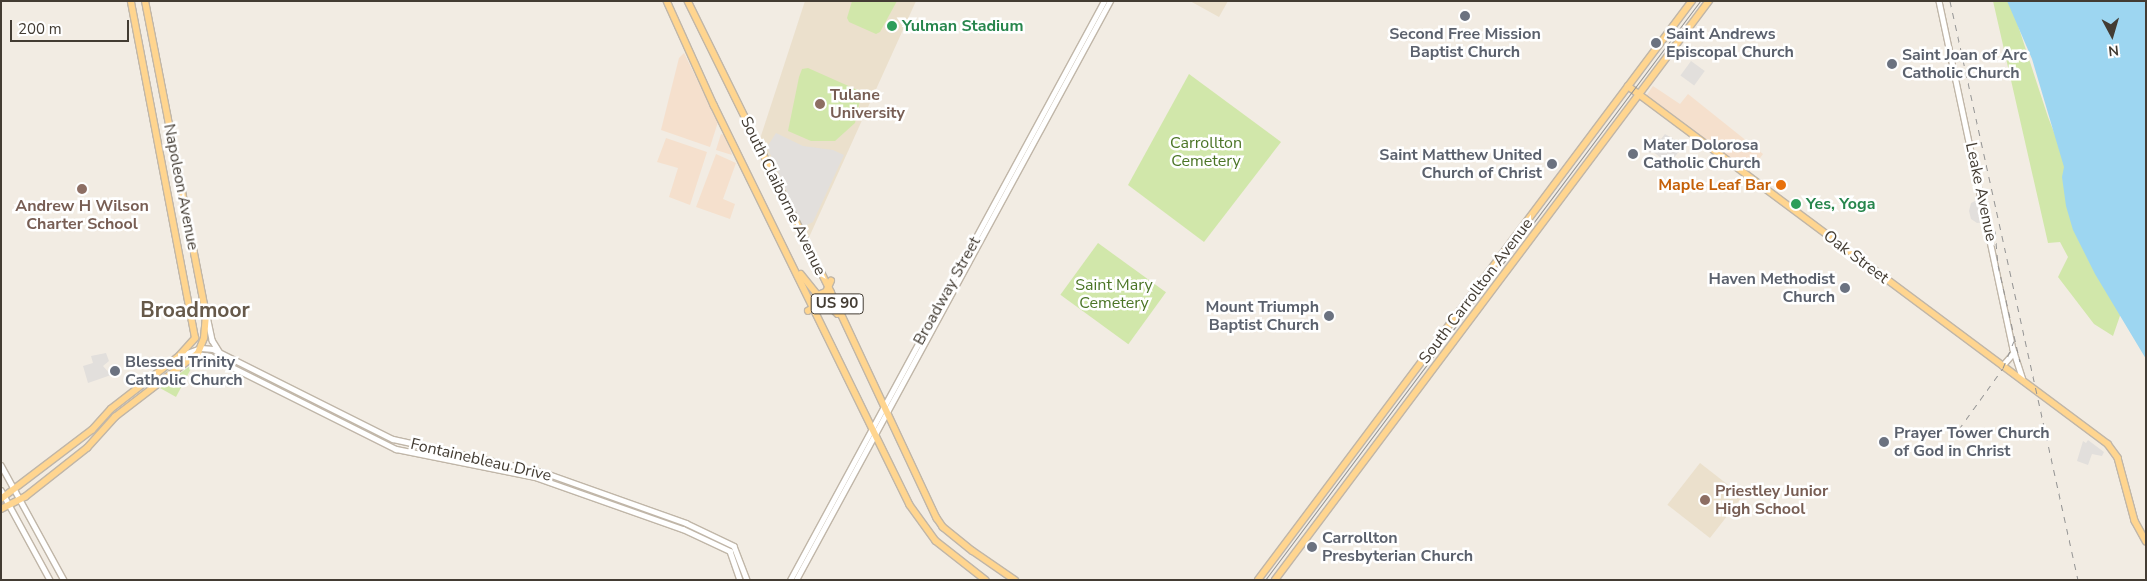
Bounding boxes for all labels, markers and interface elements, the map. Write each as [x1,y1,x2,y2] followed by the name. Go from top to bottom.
[12,10,131,42] scale bar
[1459,10,1471,22] marker: Second Free Mission Baptist Church
[2087,10,2137,60] north arrow
[902,16,1023,36] place label: Yulman Stadium
[18,19,62,39] text: 200 m
[886,20,898,32] marker: Yulman Stadium
[1389,24,1541,62] place label: Second Free Mission Baptist Church
[1666,24,1794,62] place label: Saint Andrews Episcopal Church
[1650,37,1662,49] marker: Saint Andrews Episcopal Church
[2107,40,2120,60] text: N
[1902,45,2027,83] place label: Saint Joan of Arc Catholic Church
[1886,58,1898,70] marker: Saint Joan of Arc Catholic Church
[830,85,905,123] place label: Tulane University
[814,98,826,110] marker: Tulane University
[736,113,830,279] street label: South Claiborne Avenue
[159,122,203,252] street label: Napoleon Avenue
[1170,133,1242,171] park label: Carrollton Cemetery
[1643,135,1761,173] place label: Mater Dolorosa Catholic Church
[1961,141,2001,243] street label: Leake Avenue
[1379,145,1542,183] place label: Saint Matthew United Church of Christ
[1627,148,1639,160] marker: Mater Dolorosa Catholic Church
[1546,158,1558,170] marker: Saint Matthew United Church of Christ
[1658,175,1771,195] place label: Maple Leaf Bar
[1775,179,1787,191] marker: Maple Leaf Bar
[76,183,88,195] marker: Andrew H Wilson Charter School
[1806,194,1875,214] place label: Yes, Yoga
[15,196,149,234] place label: Andrew H Wilson Charter School
[1790,198,1802,210] marker: Yes, Yoga
[1415,214,1537,368] street label: South Carrollton Avenue
[1820,226,1892,288] street label: Oak Street
[909,234,985,348] street label: Broadway Street
[1709,269,1835,307] place label: Haven Methodist Church
[1075,275,1153,313] park label: Saint Mary Cemetery
[1839,282,1851,294] marker: Haven Methodist Church
[810,292,864,316] road number: US 90
[140,297,250,323] district label: Broadmoor
[1206,297,1319,335] place label: Mount Triumph Baptist Church
[1323,310,1335,322] marker: Mount Triumph Baptist Church
[125,352,243,390] place label: Blessed Trinity Catholic Church
[109,365,121,377] marker: Blessed Trinity Catholic Church
[1894,423,2050,461] place label: Prayer Tower Church of God in Christ
[409,434,553,486] street label: Fontainebleau Drive
[1878,436,1890,448] marker: Prayer Tower Church of God in Christ
[1715,481,1828,519] place label: Priestley Junior High School
[1699,494,1711,506] marker: Priestley Junior High School
[1322,528,1473,566] place label: Carrollton Presbyterian Church
[1306,541,1318,553] marker: Carrollton Presbyterian Church

